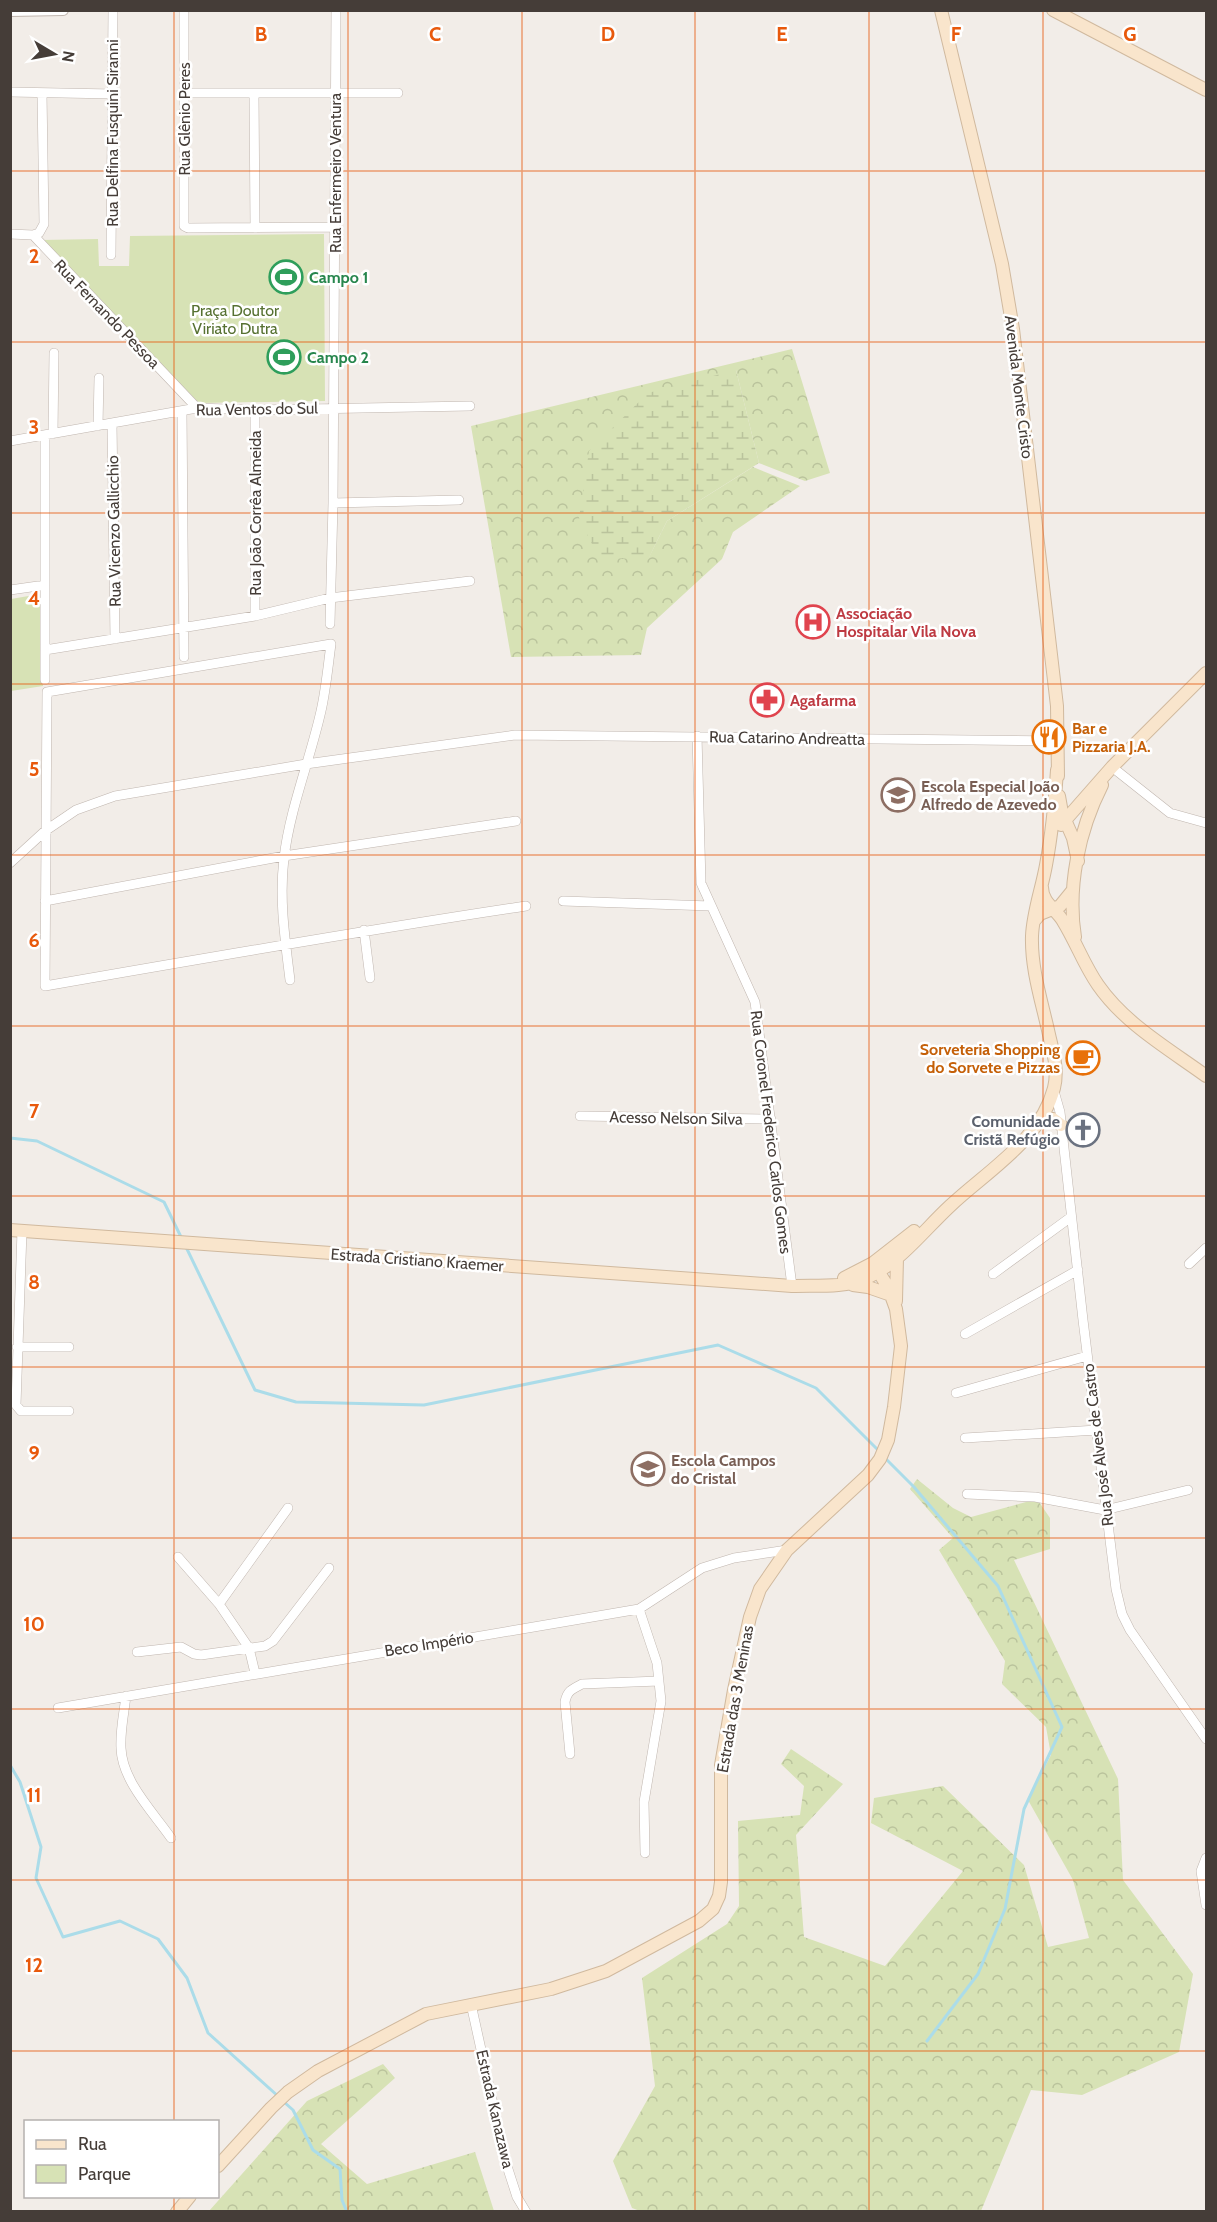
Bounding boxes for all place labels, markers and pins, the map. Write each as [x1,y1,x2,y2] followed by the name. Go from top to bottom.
[268,259,304,295] sports icon: Campo 1
[309,268,368,287] place label: Campo 1
[266,339,302,375] sports icon: Campo 2
[307,348,369,367] place label: Campo 2
[795,604,831,640] hospital icon: Associação Hospitalar Vila Nova
[836,604,976,641] place label: Associação Hospitalar Vila Nova
[749,682,785,718] pharmacy icon: Agafarma
[790,691,856,710] place label: Agafarma
[1031,719,1067,755] restaurant icon: Bar e Pizzaria J.A.
[1072,719,1151,756] place label: Bar e Pizzaria J.A.
[880,777,916,813] school or university icon: Escola Especial João Alfredo de Azevedo
[921,777,1060,814] place label: Escola Especial João Alfredo de Azevedo
[920,1040,1060,1077] place label: Sorveteria Shopping do Sorvete e Pizzas
[1065,1040,1101,1076] cafe icon: Sorveteria Shopping do Sorvete e Pizzas
[964,1112,1060,1149] place label: Comunidade Cristã Refúgio
[1065,1112,1101,1148] church icon: Comunidade Cristã Refúgio
[630,1451,666,1487] school or university icon: Escola Campos do Cristal
[671,1451,776,1488] place label: Escola Campos do Cristal

